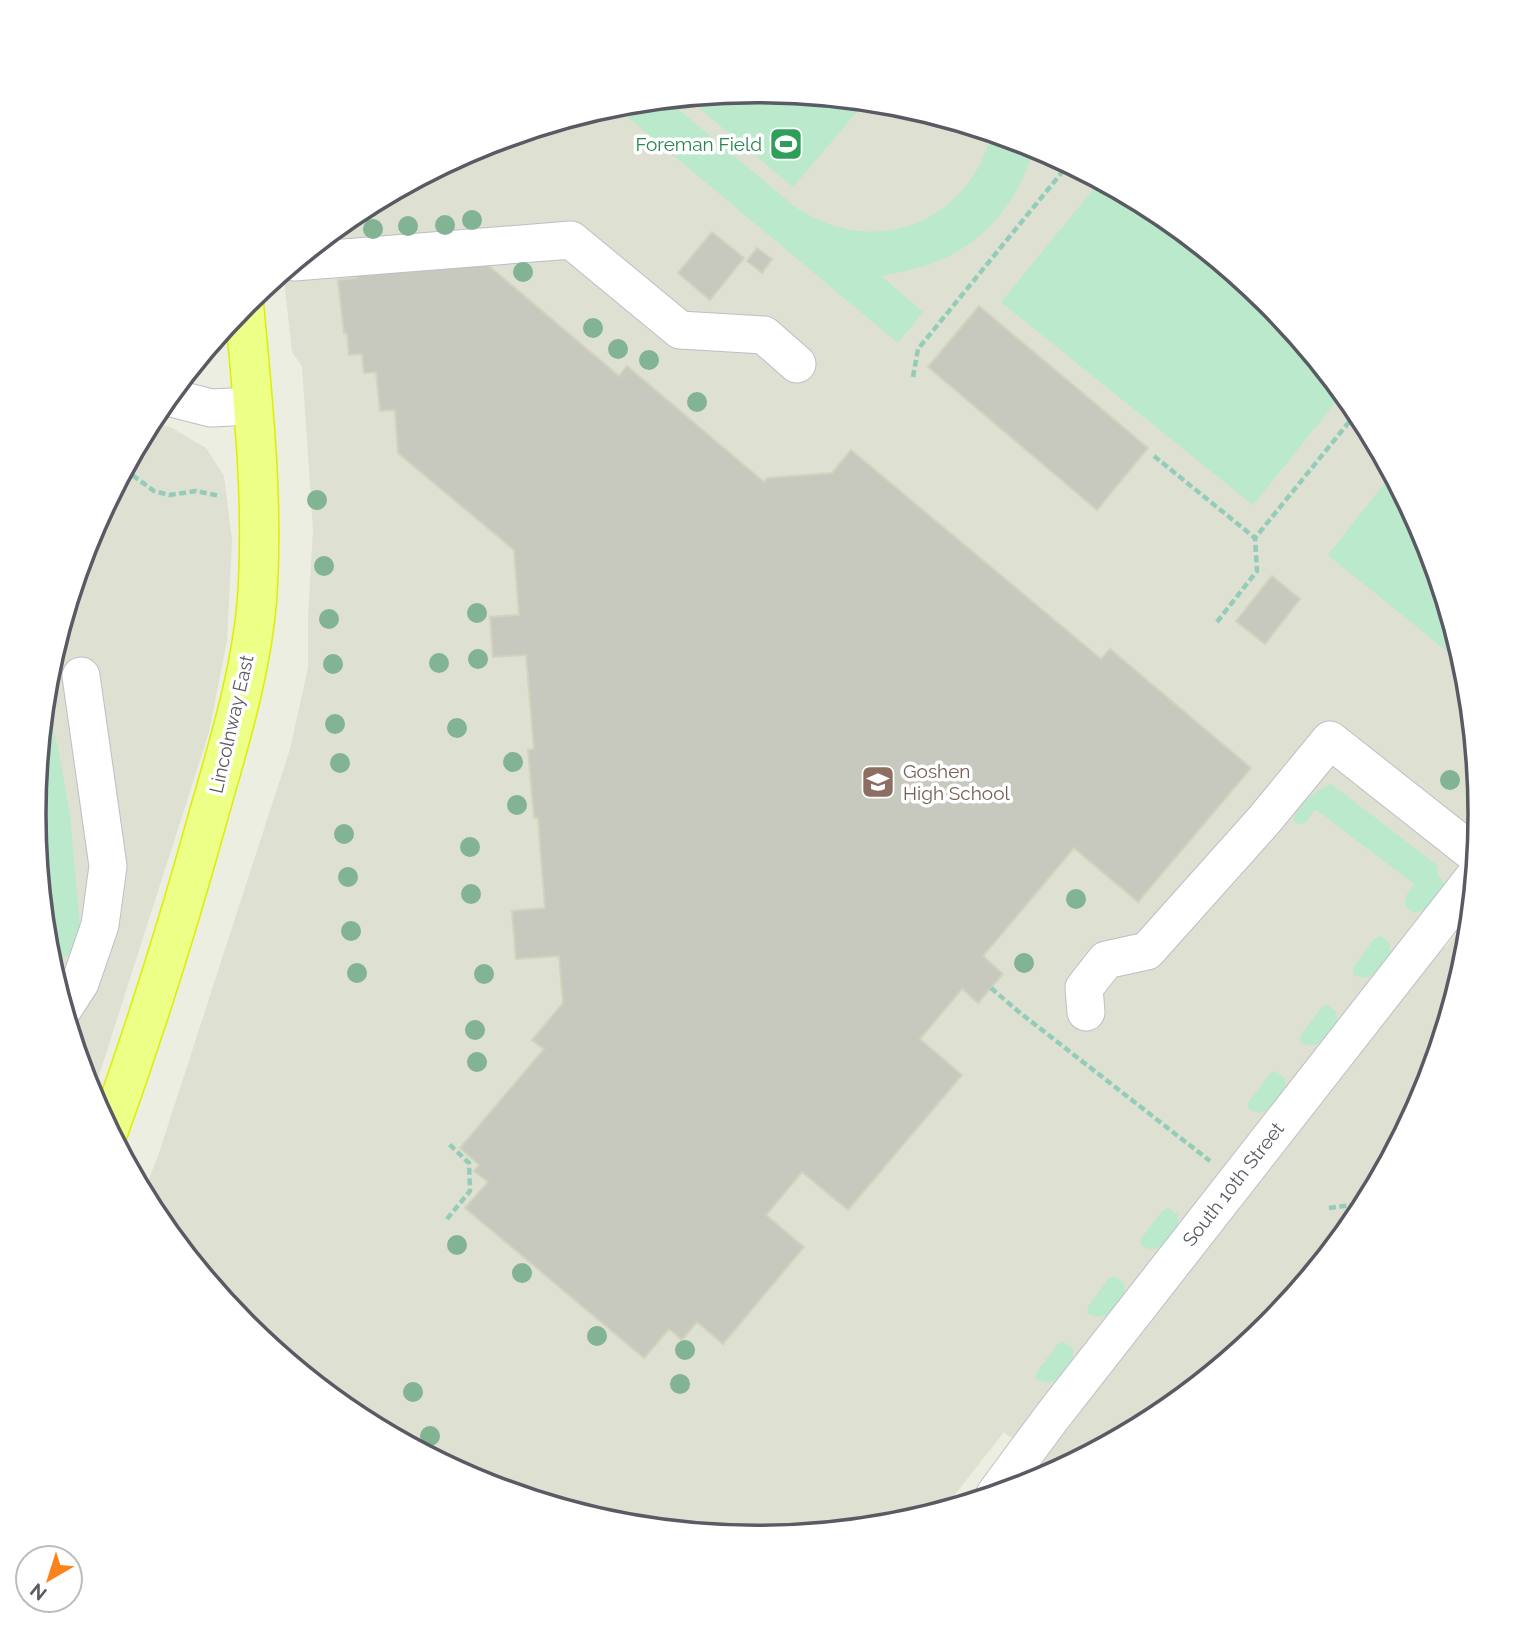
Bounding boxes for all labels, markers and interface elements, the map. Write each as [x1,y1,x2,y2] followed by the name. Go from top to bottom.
[767,125,805,163] sports icon: Foreman Field
[635,133,762,155] place label: Foreman Field
[204,652,258,795] street label: Lincolnway East
[903,760,1010,804] place label: Goshen High School
[859,763,897,801] school or university icon: Goshen High School
[1178,1117,1289,1250] street label: South 10th Street
[14,1544,84,1614] north arrow
[26,1579,51,1605] text: N

